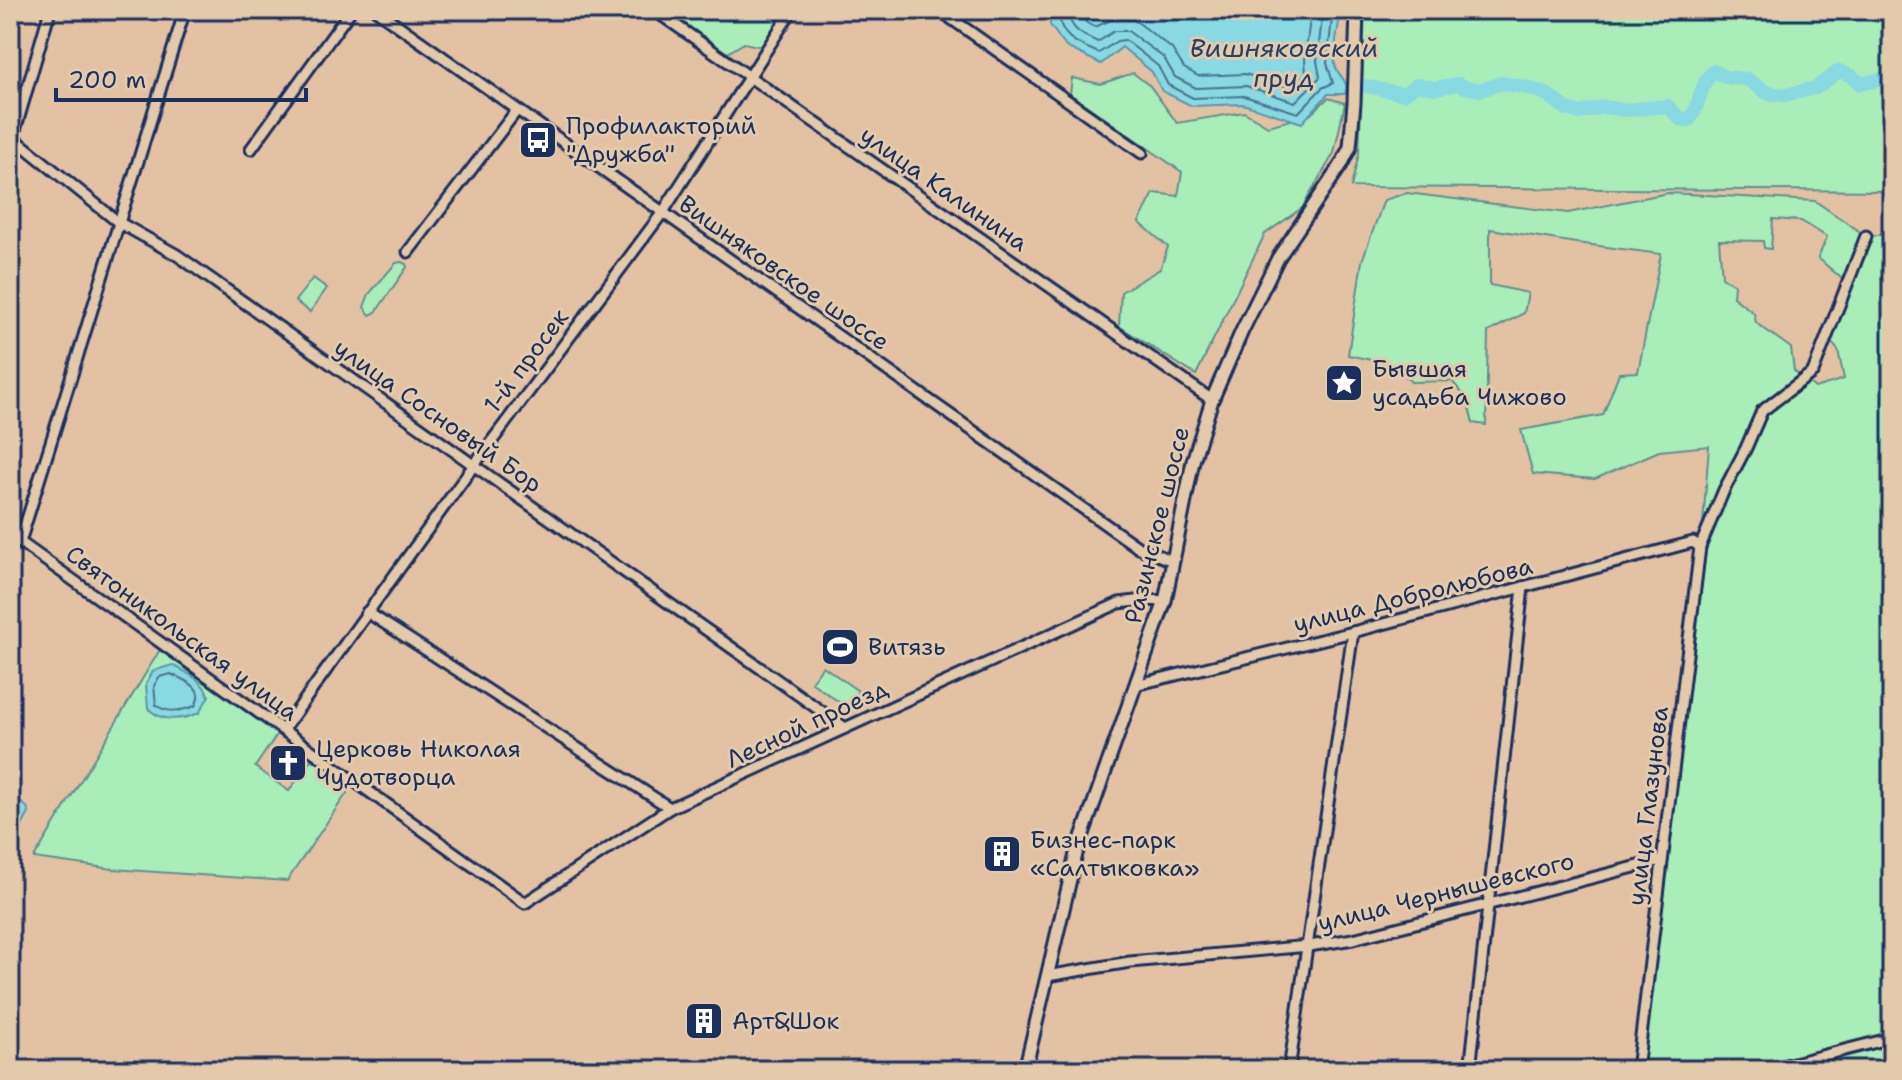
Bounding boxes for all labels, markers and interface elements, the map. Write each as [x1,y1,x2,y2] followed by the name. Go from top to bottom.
[1190,30,1378,95] water label: Вишняковский пруд
[56,52,306,102] scale bar
[68,64,146,96] text: 200 m
[566,110,756,170] place label: Профилакторий "Дружба"
[517,119,559,161] bus stop icon: Профилакторий "Дружба"
[854,119,1034,259] street label: улица Калинина
[672,188,896,358] street label: Вишняковское шоссе
[476,302,576,420] street label: 1-й просек
[327,332,549,500] street label: улица Сосновый Бор
[1372,353,1567,413] place label: Бывшая усадьба Чижово
[1323,362,1365,404] place icon: Бывшая усадьба Чижово
[1117,423,1197,627] street label: Разинское шоссе
[59,538,305,728] street label: Святоникольская улица
[1290,550,1536,640] street label: улица Добролюбова
[819,626,861,668] sports icon: Витязь
[868,631,946,663] place label: Витязь
[721,672,893,776] street label: Лесной проезд
[1620,705,1676,907] street label: улица Глазунова
[316,733,521,793] place label: Церковь Николая Чудотворца
[267,742,309,784] church icon: Церковь Николая Чудотворца
[1030,824,1200,884] place label: Бизнес-парк «Салтыковка»
[981,833,1023,875] building icon: Бизнес-парк «Салтыковка»
[1314,845,1578,939] street label: улица Чернышевского
[683,1000,725,1042] building icon: Арт&Шок
[732,1005,840,1037] place label: Арт&Шок

